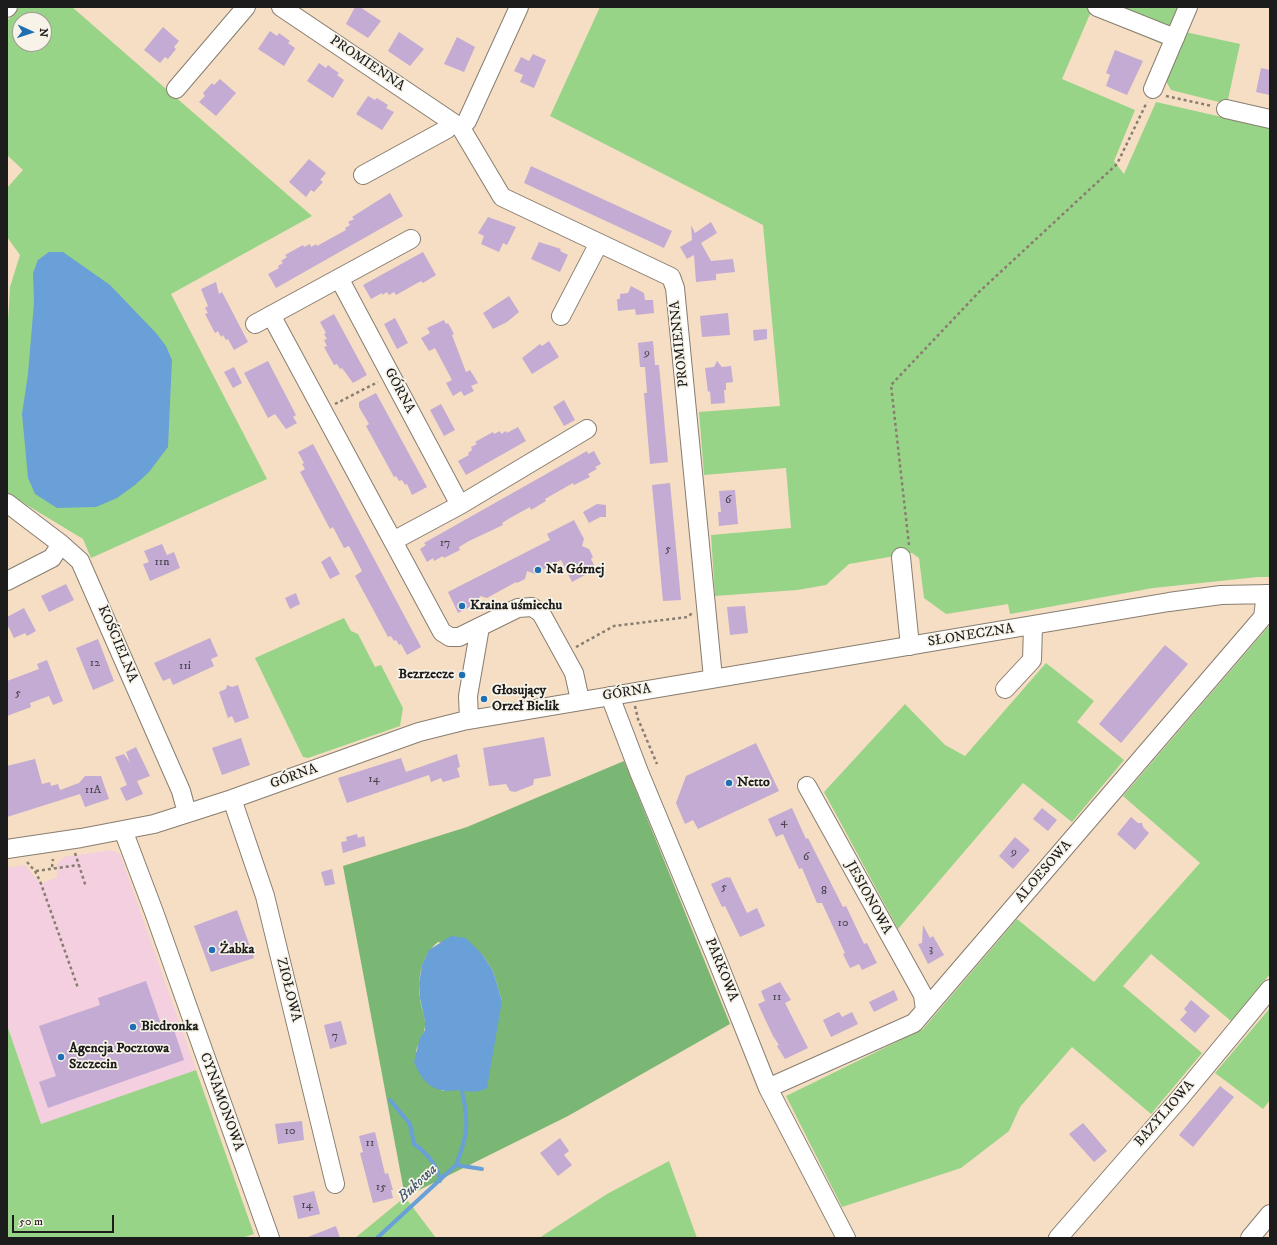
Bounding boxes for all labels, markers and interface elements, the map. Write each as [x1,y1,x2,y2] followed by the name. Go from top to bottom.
[12,12,52,52] north arrow
[36,28,50,37] text: N
[326,33,408,95] street label: PROMIENNA
[667,300,693,388] street label: PROMIENNA
[644,347,650,361] house number: 9
[380,365,418,417] street label: GÓRNA
[725,494,731,508] house number: 6
[440,537,450,551] house number: 17
[665,543,671,557] house number: 5
[154,556,170,570] house number: 11n
[546,562,604,578] place label: Na Górnej
[533,565,543,575] marker: Na Górnej
[470,598,562,614] place label: Kraina uśmiechu
[457,601,467,611] marker: Kraina uśmiechu
[93,603,141,685] street label: KOŚCIELNA
[927,621,1015,651] street label: SŁONECZNA
[90,657,100,671] house number: 12
[179,660,191,674] house number: 11i
[398,667,454,683] place label: Bezrzecze
[457,670,467,680] marker: Bezrzecze
[601,681,653,705] street label: GÓRNA
[492,683,559,716] place label: Głosujący Orzeł Bielik
[15,687,21,701] house number: 5
[479,694,489,704] marker: Głosujący Orzeł Bielik
[268,761,320,793] street label: GÓRNA
[368,773,380,787] house number: 14
[737,775,770,791] place label: Netto
[724,778,734,788] marker: Netto
[85,784,101,798] house number: 11A
[781,816,787,830] house number: 4
[1012,837,1076,907] street label: ALOESOWA
[1011,846,1017,860] house number: 9
[803,851,809,865] house number: 6
[841,859,895,937] street label: JESIONOWA
[721,881,727,895] house number: 5
[821,885,827,899] house number: 8
[838,917,848,931] house number: 10
[701,936,741,1004] street label: PARKOWA
[220,942,254,958] place label: Żabka
[929,943,933,957] house number: 3
[207,945,217,955] marker: Żabka
[272,956,304,1024] street label: ZIOŁOWA
[773,991,781,1005] house number: 11
[141,1019,198,1035] place label: Biedronka
[128,1022,138,1032] marker: Biedronka
[332,1030,338,1044] house number: 7
[69,1041,169,1074] place label: Agencja Pocztowa Szczecin
[195,1051,247,1153] street label: CYNAMONOWA
[56,1052,66,1062] marker: Agencja Pocztowa Szczecin
[1132,1077,1198,1151] street label: BAZYLIOWA
[285,1125,295,1139] house number: 10
[366,1137,374,1151] house number: 11
[394,1161,442,1207] water label: Bukowa
[376,1181,386,1195] house number: 15
[301,1199,313,1213] house number: 14
[14,1207,116,1233] scale bar
[19,1214,43,1229] text: 50 m

